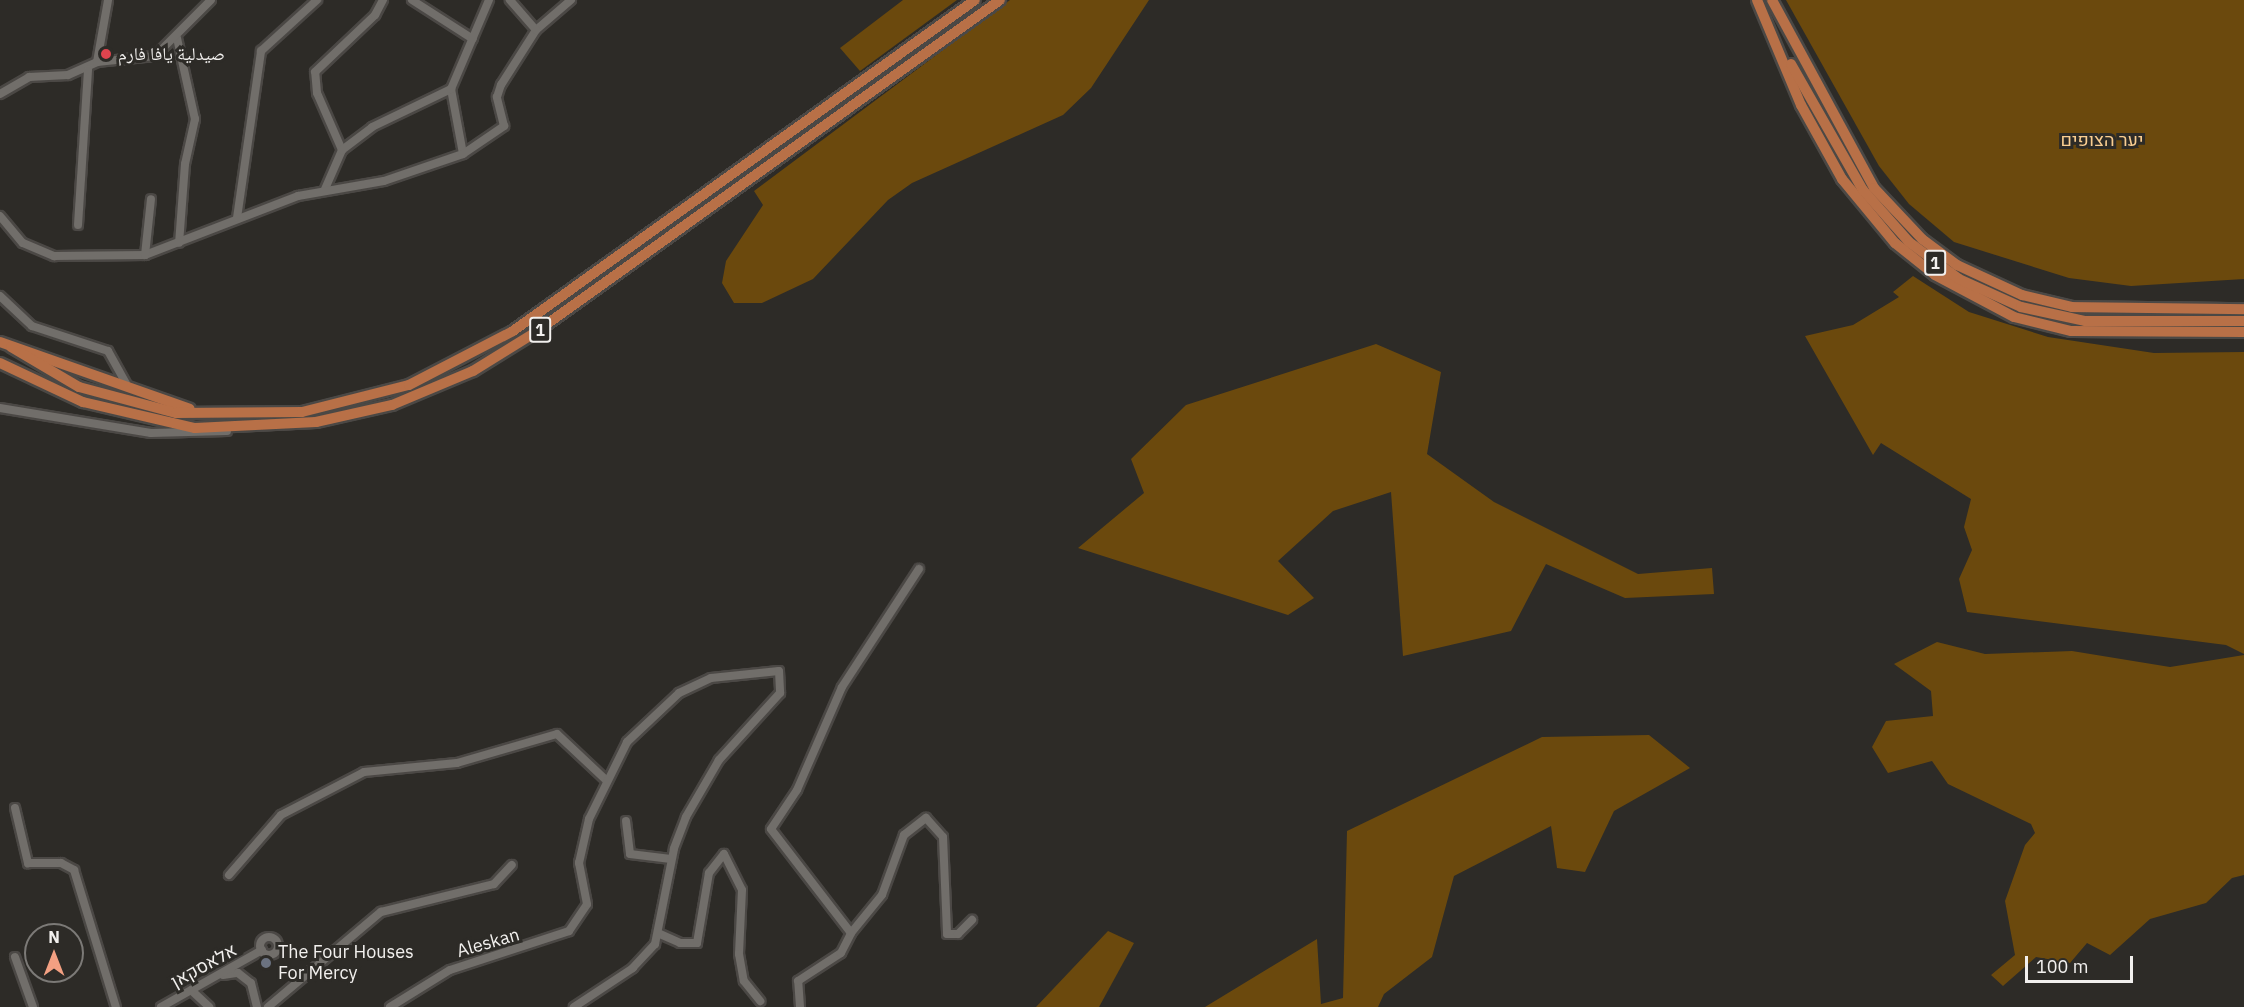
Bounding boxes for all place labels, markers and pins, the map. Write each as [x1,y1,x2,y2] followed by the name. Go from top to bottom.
[118,43,225,65] place label: صيدلية يافا فارم
[99,47,113,61] marker: صيدلية يافا فارم
[278,942,414,984] place label: The Four Houses For Mercy
[259,956,273,970] marker: The Four Houses For Mercy

